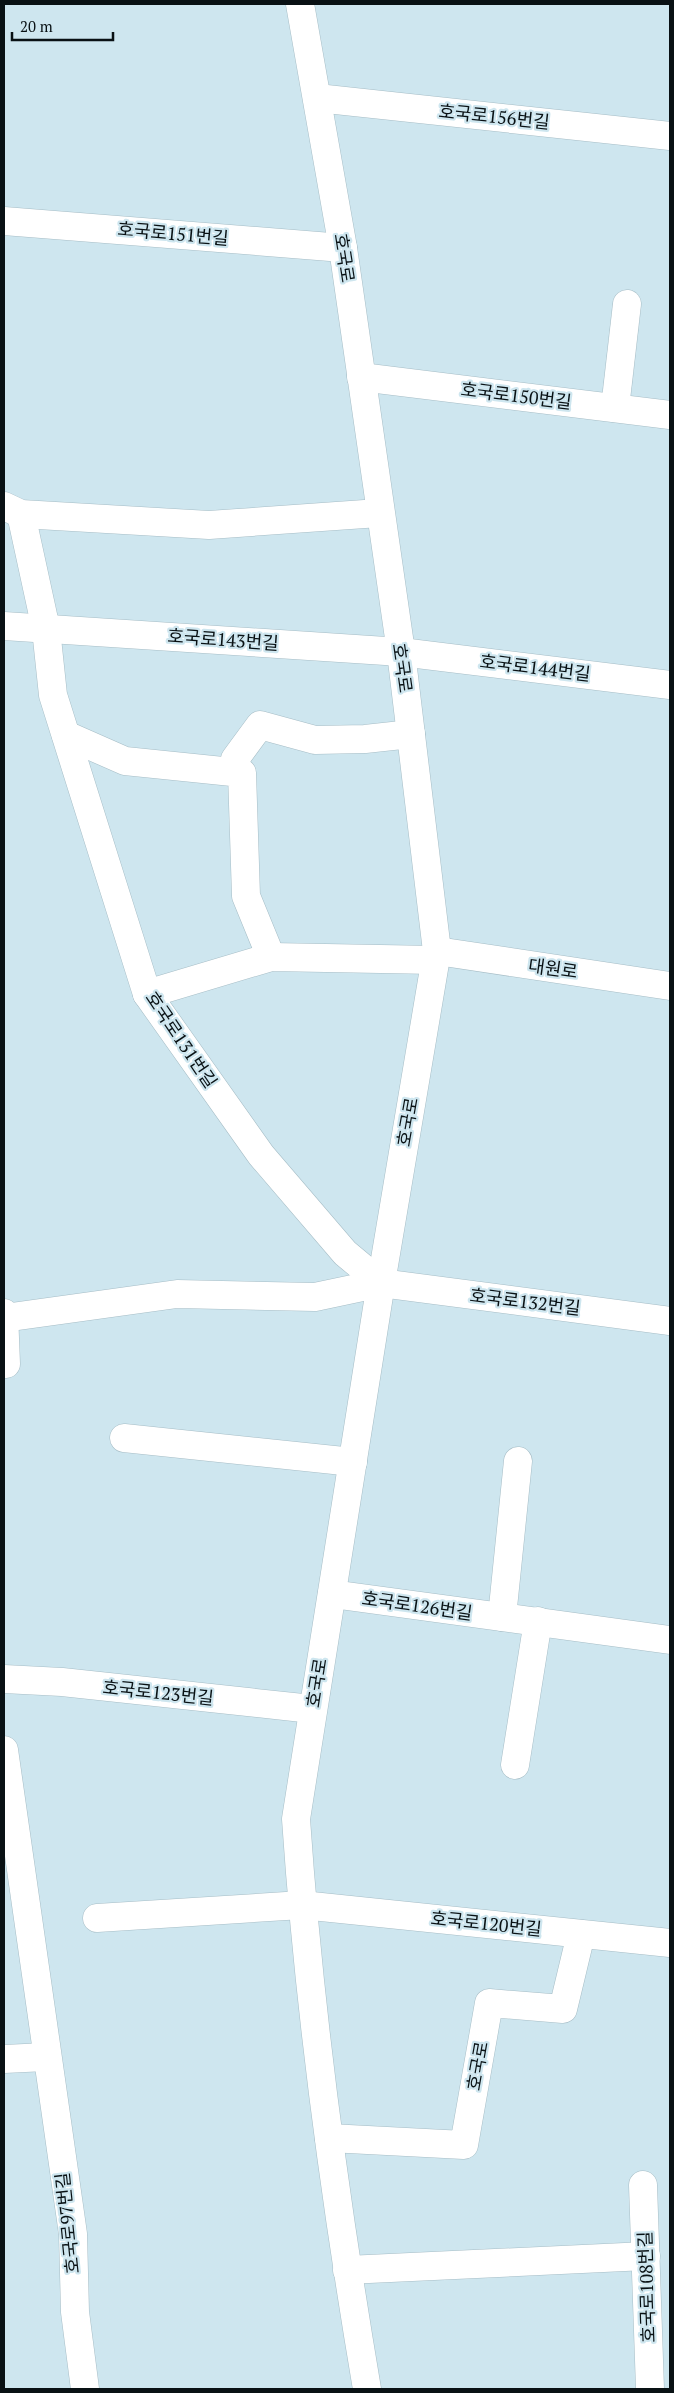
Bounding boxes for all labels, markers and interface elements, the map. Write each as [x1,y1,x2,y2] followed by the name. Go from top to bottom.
[12,10,114,42] scale bar
[20,16,53,36] text: 20 m
[437,98,551,134] street label: 호국로156번길
[116,216,230,250] street label: 호국로151번길
[329,231,361,284] street label: 호국로
[459,376,573,414] street label: 호국로150번길
[167,623,280,655] street label: 호국로143번길
[388,642,418,694] street label: 호국로
[478,648,592,686] street label: 호국로144번길
[527,953,579,983] street label: 대원로
[141,986,223,1092] street label: 호국로131번길
[391,1095,423,1148] street label: 호국로
[468,1282,582,1320] street label: 호국로132번길
[360,1585,474,1625] street label: 호국로126번길
[300,1656,332,1709] street label: 호국로
[101,1674,215,1710] street label: 호국로123번길
[429,1905,543,1941] street label: 호국로120번길
[461,2039,493,2092] street label: 호국로
[50,2171,84,2275] street label: 호국로97번길
[632,2231,660,2343] street label: 호국로108번길

